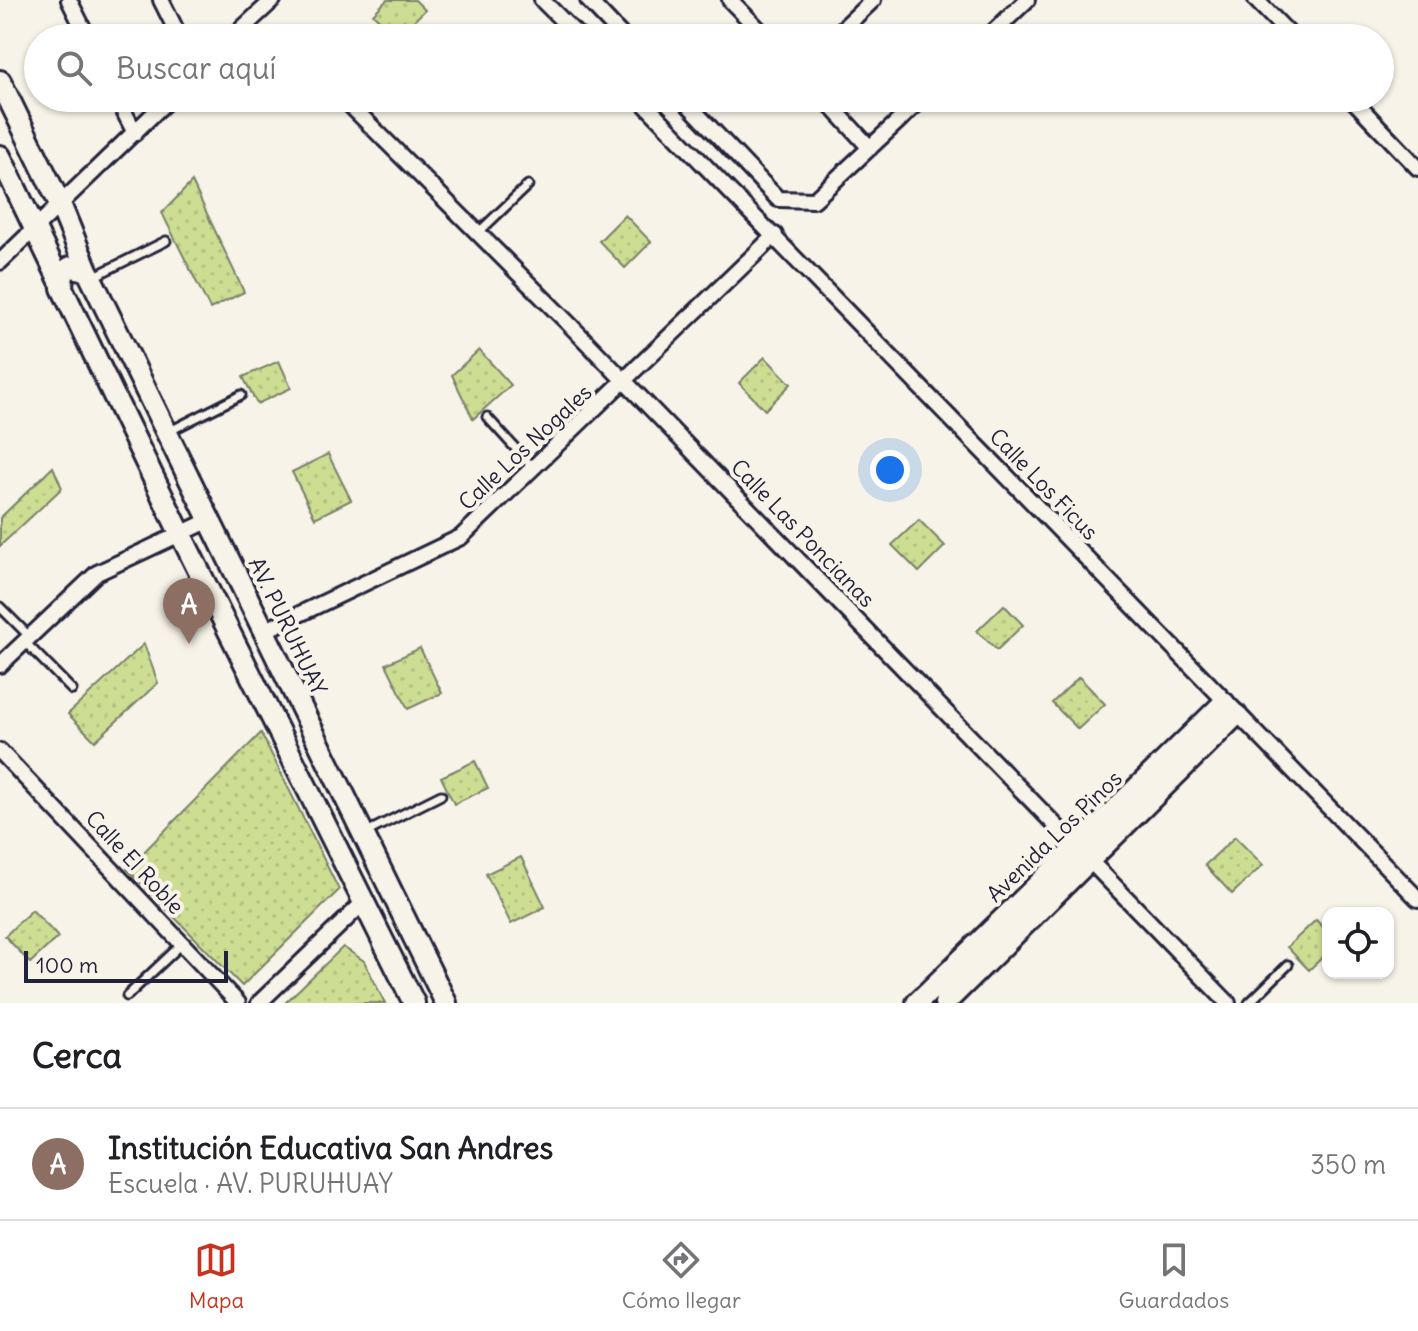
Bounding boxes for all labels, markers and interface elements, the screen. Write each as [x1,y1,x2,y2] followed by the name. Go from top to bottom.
[24,24,1394,112] search box
[52,46,96,90] icon: search
[116,49,276,87] text: Buscar aquí
[453,378,597,516] street label: Calle Los Nogales
[984,422,1104,546] street label: Calle Los Ficus
[870,450,910,490] your location
[725,453,881,613] street label: Calle Las Poncianas
[243,553,333,699] street label: AV. PURUHUAY
[163,578,215,644] pin: A
[980,764,1128,908] street label: Avenida Los Pinos
[80,804,190,920] street label: Calle El Roble
[1322,907,1394,979] map controls
[1322,907,1394,979] button: locate
[24,947,228,983] scale bar
[36,951,98,979] text: 100 m
[32,1034,122,1077] text: Cerca
[108,1129,553,1167] text: Institución Educativa San Andres
[50,1148,66,1181] text: A
[1310,1148,1386,1181] text: 350 m
[108,1167,393,1200] text: Escuela · AV. PURUHUAY
[189,1238,244,1314] tab: Mapa
[622,1238,741,1314] tab: Cómo llegar
[1119,1238,1229,1314] tab: Guardados

